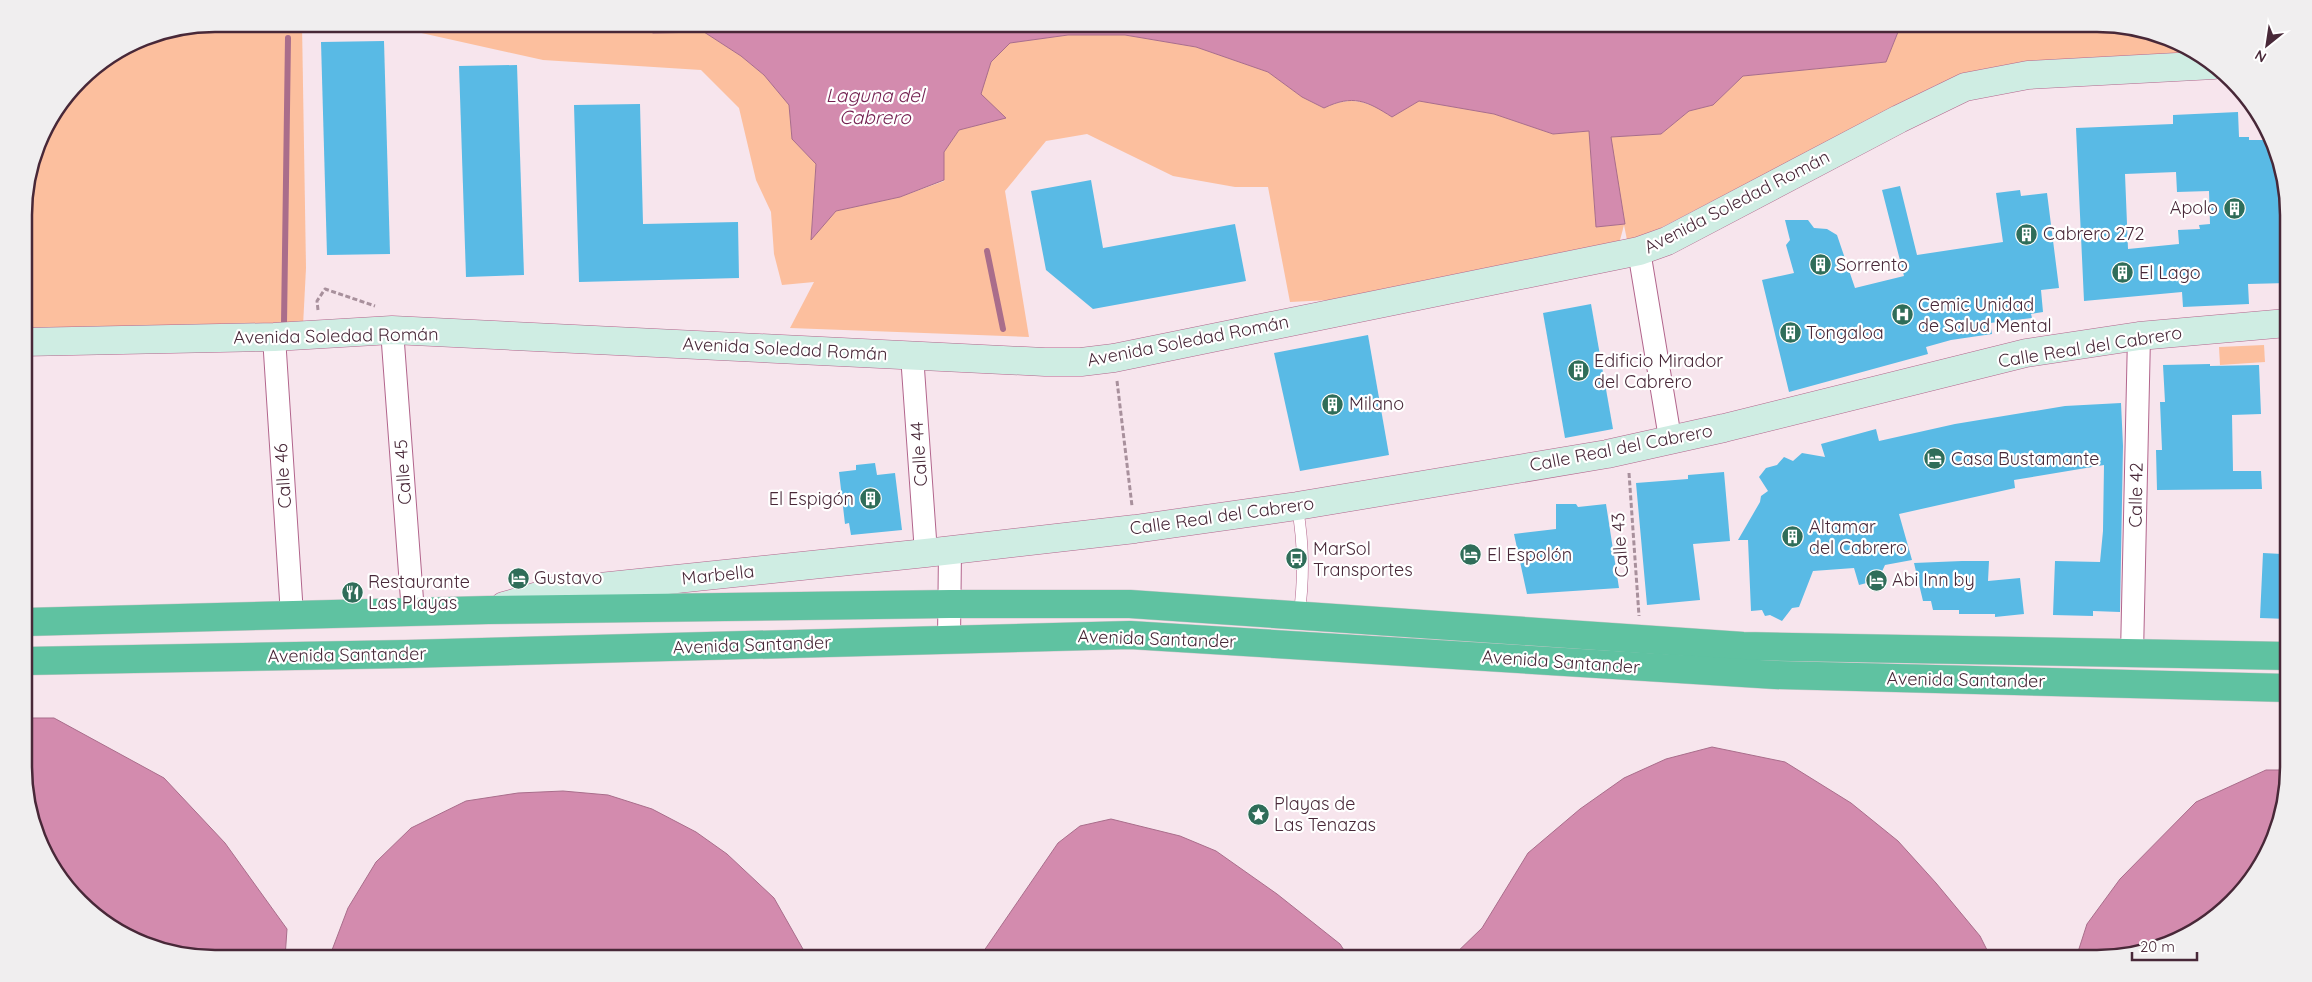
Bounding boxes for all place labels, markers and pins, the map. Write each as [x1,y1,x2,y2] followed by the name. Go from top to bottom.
[2170,196,2218,219] place label: Apolo
[2222,196,2246,220] building icon: Apolo
[2015,222,2039,246] building icon: Cabrero 272
[2043,222,2144,245] place label: Cabrero 272
[1808,253,1832,277] building icon: Sorrento
[1836,253,1908,276] place label: Sorrento
[2111,261,2135,285] building icon: El Lago
[2139,261,2201,284] place label: El Lago
[1918,293,2052,337] place label: Cemic Unidad de Salud Mental
[1890,303,1914,327] hospital icon: Cemic Unidad de Salud Mental
[1778,321,1802,345] building icon: Tongaloa
[1806,321,1884,344] place label: Tongaloa
[1594,349,1723,393] place label: Edificio Mirador del Cabrero
[1566,359,1590,383] building icon: Edificio Mirador del Cabrero
[1321,392,1345,416] building icon: Milano
[1349,392,1404,415] place label: Milano
[1923,447,1947,471] hotel icon: Casa Bustamante
[1951,447,2099,470] place label: Casa Bustamante
[769,487,854,510] place label: El Espigón
[858,487,882,511] building icon: El Espigón
[1809,515,1907,559] place label: Altamar del Cabrero
[1781,525,1805,549] building icon: Altamar del Cabrero
[1313,537,1413,581] place label: MarSol Transportes
[1459,543,1483,567] hotel icon: El Espolón
[1487,543,1572,566] place label: El Espolón
[1285,547,1309,571] bus stop icon: MarSol Transportes
[506,566,530,590] hotel icon: Gustavo
[534,566,602,589] place label: Gustavo
[1864,568,1888,592] hotel icon: Abi Inn by
[1892,568,1975,591] place label: Abi Inn by
[368,570,470,614] place label: Restaurante Las Playas
[340,580,364,604] restaurant icon: Restaurante Las Playas
[1274,792,1376,836] place label: Playas de Las Tenazas
[1246,802,1270,826] place icon: Playas de Las Tenazas

